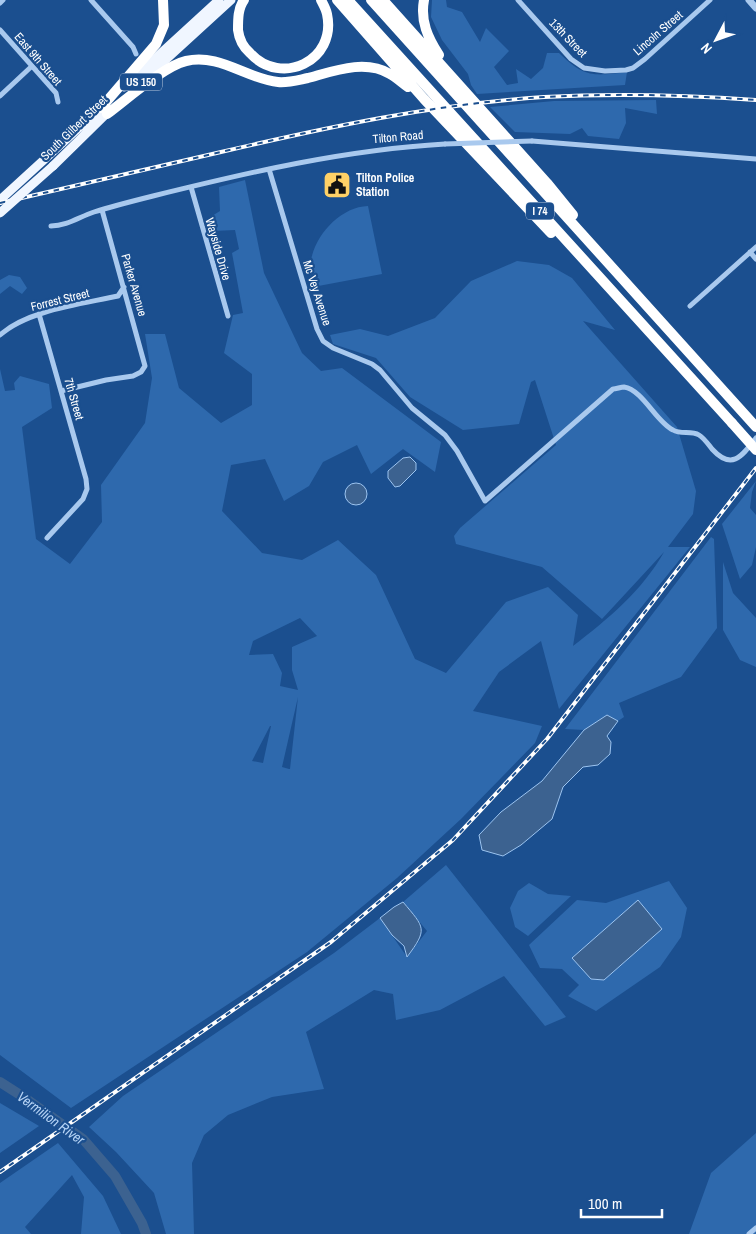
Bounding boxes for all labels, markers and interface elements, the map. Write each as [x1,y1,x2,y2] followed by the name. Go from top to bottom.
[630,7,686,59] street label: Lincoln Street
[546,15,591,61] street label: 13th Street
[691,15,741,65] north arrow
[11,29,66,89] street label: East 9th Street
[697,39,716,58] text: N
[120,74,162,90] road number: US 150
[37,92,111,164] street label: South Gilbert Street
[372,127,424,147] street label: Tilton Road
[322,170,352,200] public building icon: Tilton Police Station
[356,170,415,200] place label: Tilton Police Station
[526,202,554,220] road number: I 74
[201,216,235,282] street label: Wayside Drive
[117,252,151,318] street label: Parker Avenue
[299,258,335,328] street label: Mc Vey Avenue
[29,285,91,315] street label: Forrest Street
[60,376,88,422] street label: 7th Street
[14,1088,89,1149] water label: Vermilion River
[581,1186,662,1218] scale bar
[588,1193,622,1214] text: 100 m

